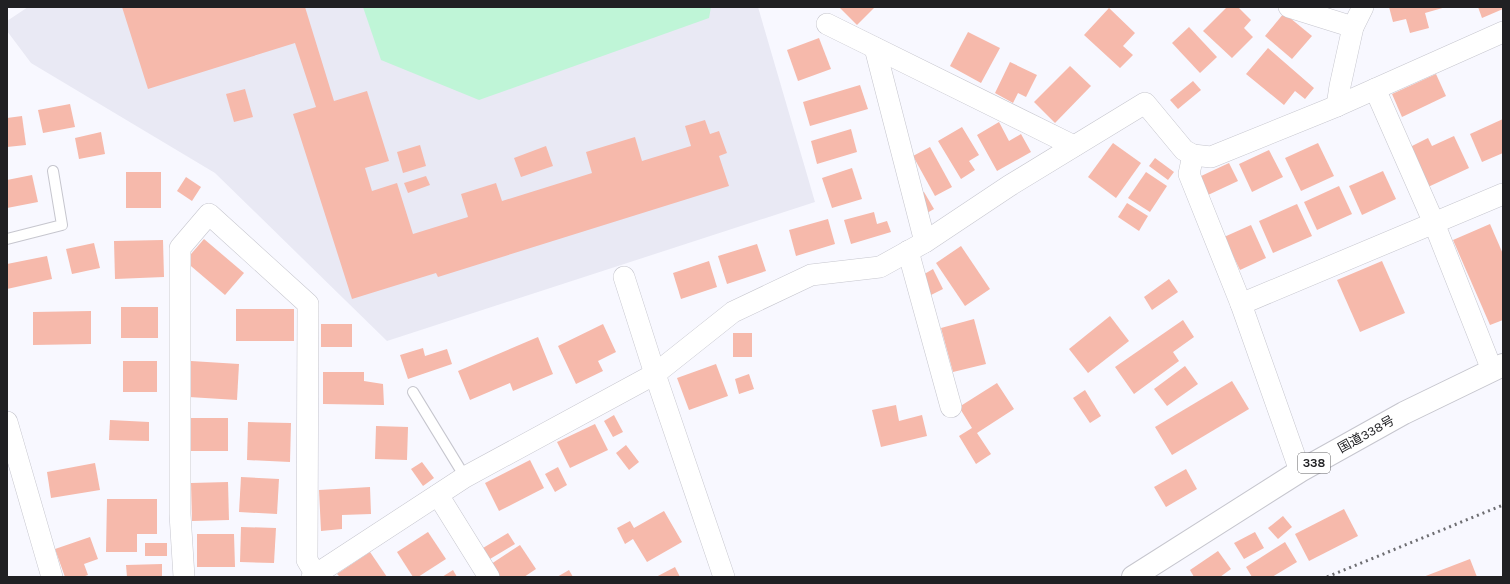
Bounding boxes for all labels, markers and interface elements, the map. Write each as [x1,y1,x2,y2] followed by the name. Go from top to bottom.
[1335,412,1397,456] street label: 国道338号
[1298,453,1330,473] road number: 338

